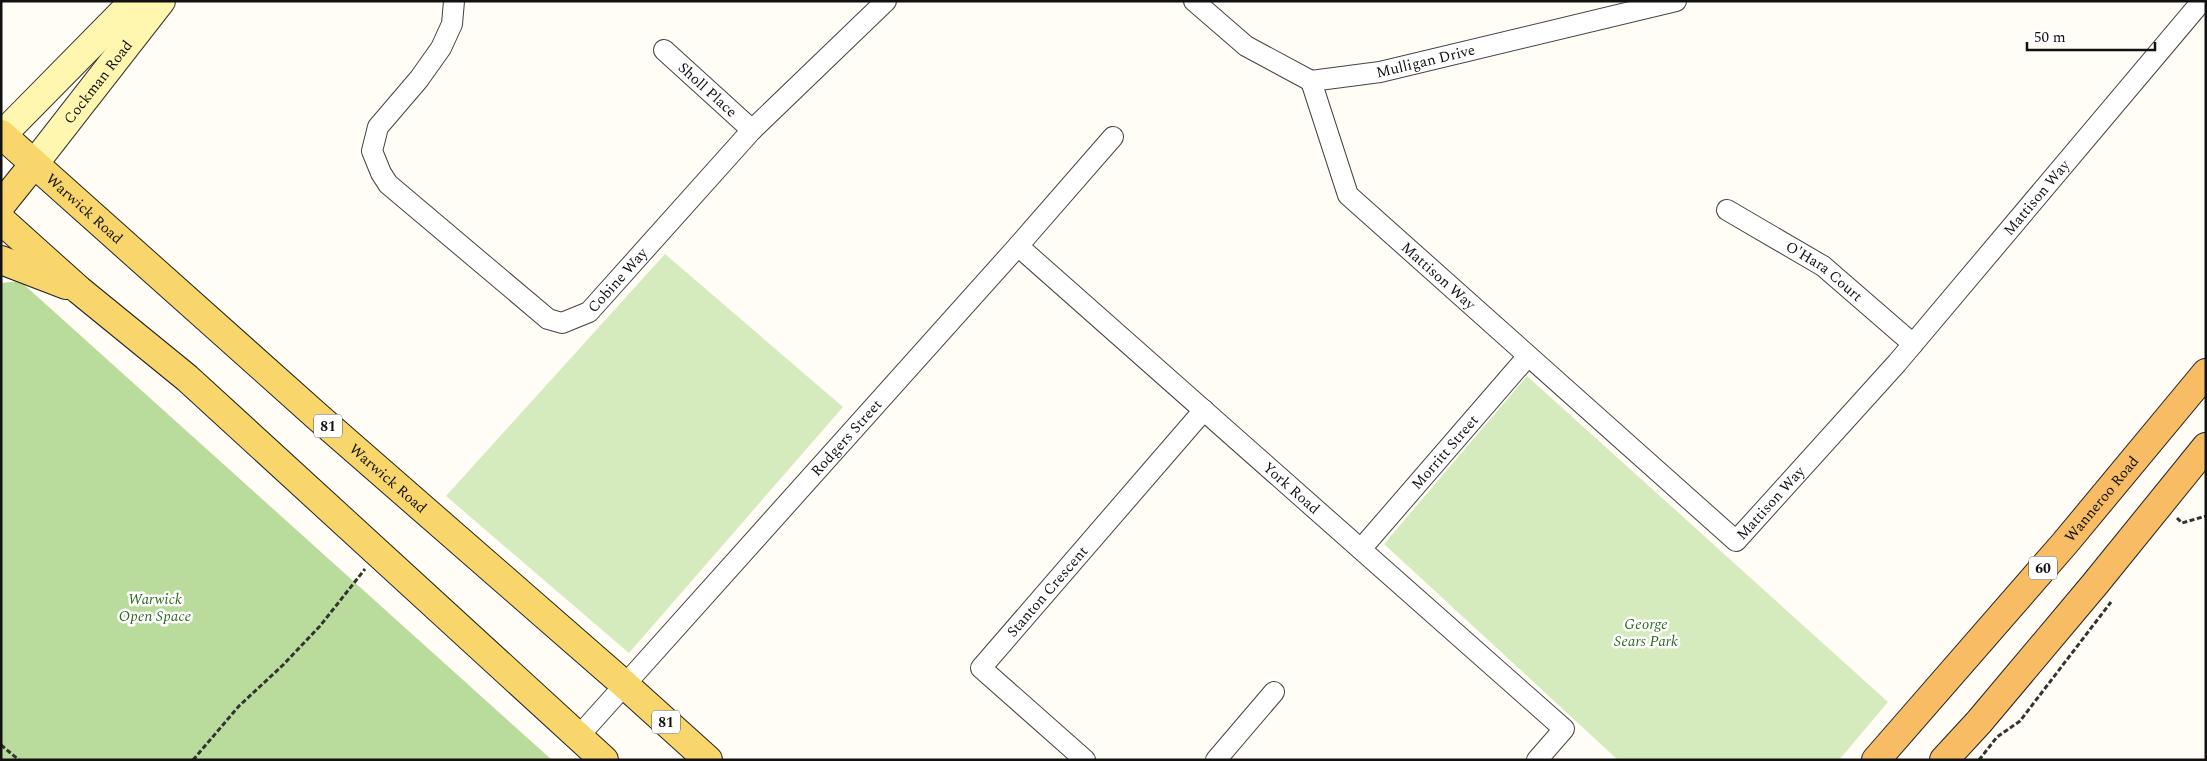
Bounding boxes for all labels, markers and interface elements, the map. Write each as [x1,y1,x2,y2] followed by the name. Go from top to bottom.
[2027,20,2154,52] scale bar
[2034,26,2066,49] text: 50 m
[58,35,138,129] street label: Cockman Road
[1374,39,1477,85] street label: Mulligan Drive
[672,57,742,123] street label: Sholl Place
[1998,154,2076,241] street label: Mattison Way
[40,168,128,250] street label: Warwick Road
[1781,235,1868,307] street label: O'Hara Court
[1396,236,1481,316] street label: Mattison Way
[582,242,654,318] street label: Cobine Way
[806,394,888,482] street label: Rodgers Street
[1406,410,1484,495] street label: Morritt Street
[314,414,342,438] road number: 81
[344,438,432,519] street label: Warwick Road
[2059,451,2145,548] street label: Wanneroo Road
[1257,456,1325,520] street label: York Road
[1731,460,1811,546] street label: Mattison Way
[1001,541,1094,643] street label: Stanton Crescent
[2029,556,2057,580] road number: 60
[119,588,192,628] park label: Warwick Open Space
[1614,613,1678,653] park label: George Sears Park
[652,710,680,734] road number: 81

